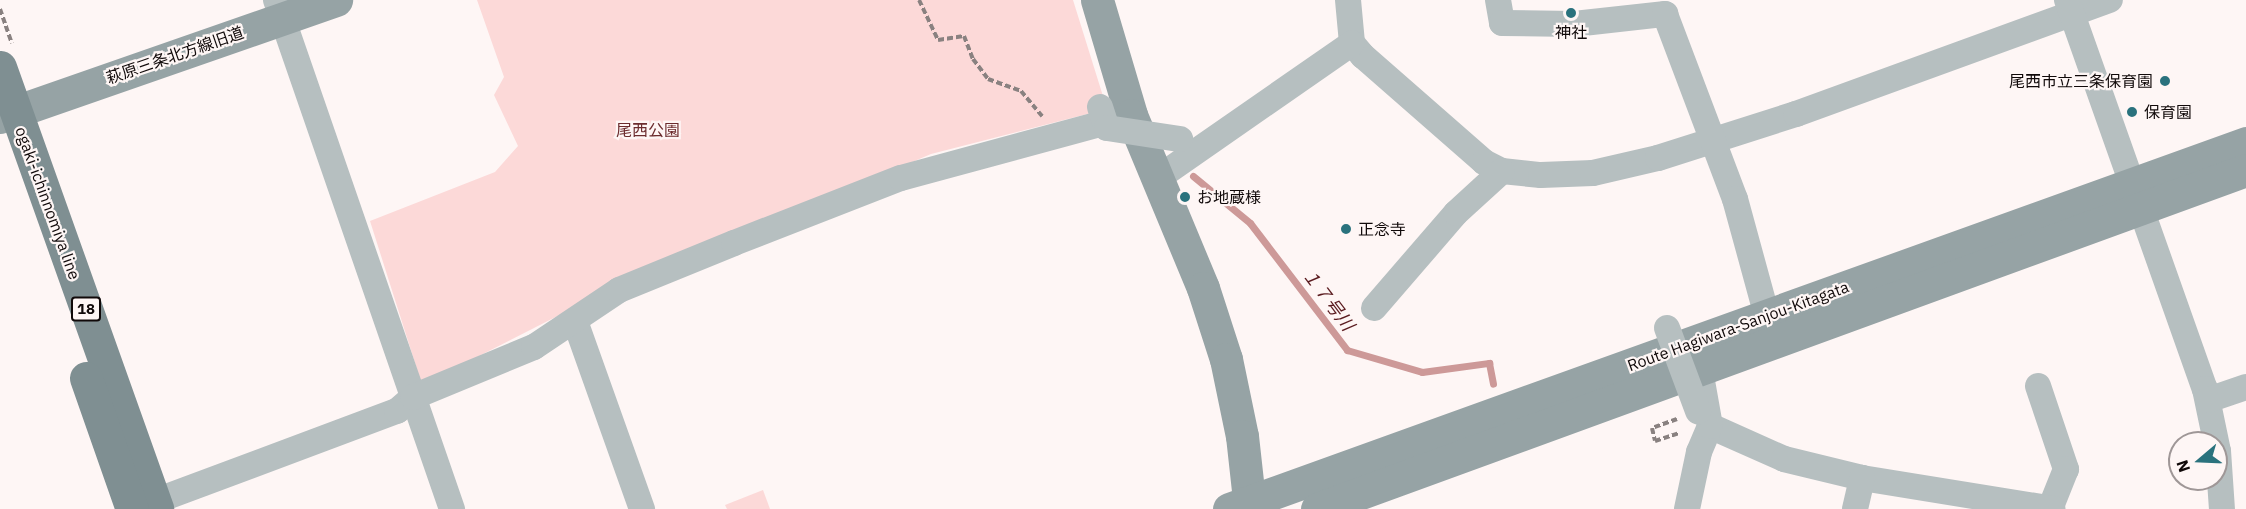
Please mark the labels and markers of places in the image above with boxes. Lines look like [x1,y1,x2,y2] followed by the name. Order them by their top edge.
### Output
[1564,6,1578,20] marker: 神社
[1555,22,1587,42] place label: 神社
[2009,71,2153,91] place label: 尾西市立三条保育園
[2158,74,2172,88] marker: 尾西市立三条保育園
[2144,102,2192,122] place label: 保育園
[2125,105,2139,119] marker: 保育園
[1197,187,1261,207] place label: お地蔵様
[1178,190,1192,204] marker: お地蔵様
[1358,219,1406,239] place label: 正念寺
[1339,222,1353,236] marker: 正念寺

